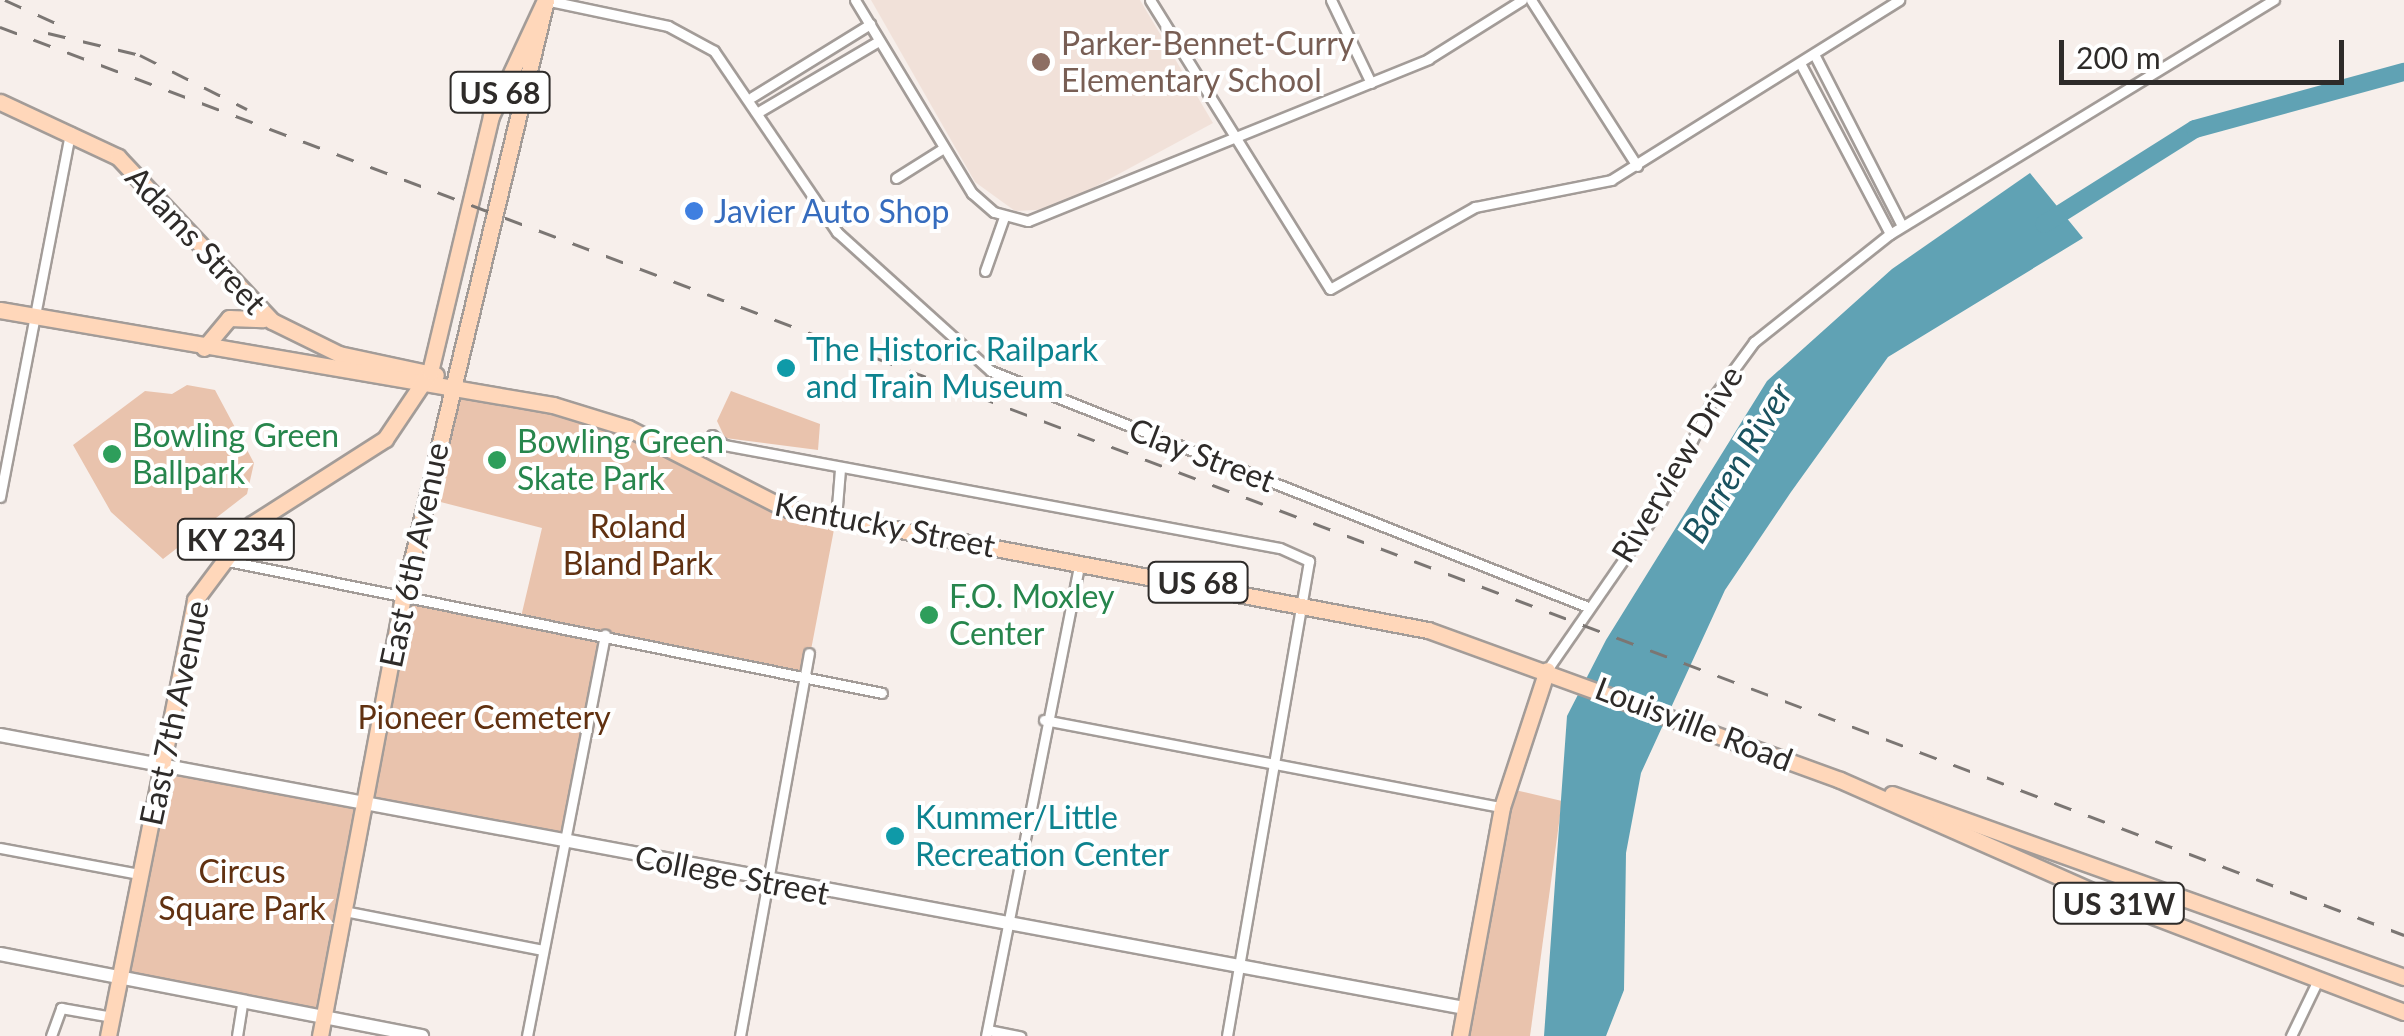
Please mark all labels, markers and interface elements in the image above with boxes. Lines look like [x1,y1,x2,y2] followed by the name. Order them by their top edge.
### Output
[2064,20,2349,82] scale bar
[1061,25,1354,100] place label: Parker-Bennet-Curry Elementary School
[2076,39,2161,75] text: 200 m
[1030,51,1052,73] marker: Parker-Bennet-Curry Elementary School
[448,67,552,117] road number: US 68
[118,158,274,322] street label: Adams Street
[714,192,951,230] place label: Javier Auto Shop
[683,200,705,222] marker: Javier Auto Shop
[806,331,1098,406] place label: The Historic Railpark and Train Museum
[775,357,797,379] marker: The Historic Railpark and Train Museum
[1603,359,1751,569] street label: Riverview Drive
[1672,375,1800,549] water label: Barren River
[1124,410,1280,500] street label: Clay Street
[132,417,339,492] place label: Bowling Green Ballpark
[517,423,724,498] place label: Bowling Green Skate Park
[371,439,457,671] street label: East 6th Avenue
[101,443,123,465] marker: Bowling Green Ballpark
[486,449,508,471] marker: Bowling Green Skate Park
[771,485,999,565] street label: Kentucky Street
[563,508,713,583] park label: Roland Bland Park
[176,514,296,564] road number: KY 234
[1146,557,1250,607] road number: US 68
[949,578,1115,653] place label: F.O. Moxley Center
[131,597,217,829] street label: East 7th Avenue
[918,604,940,626] marker: F.O. Moxley Center
[1590,669,1798,779] street label: Louisville Road
[357,698,611,736] park label: Pioneer Cemetery
[915,799,1169,874] place label: Kummer/Little Recreation Center
[884,825,906,847] marker: Kummer/Little Recreation Center
[632,837,832,913] street label: College Street
[158,853,326,928] park label: Circus Square Park
[2052,878,2186,928] road number: US 31W

